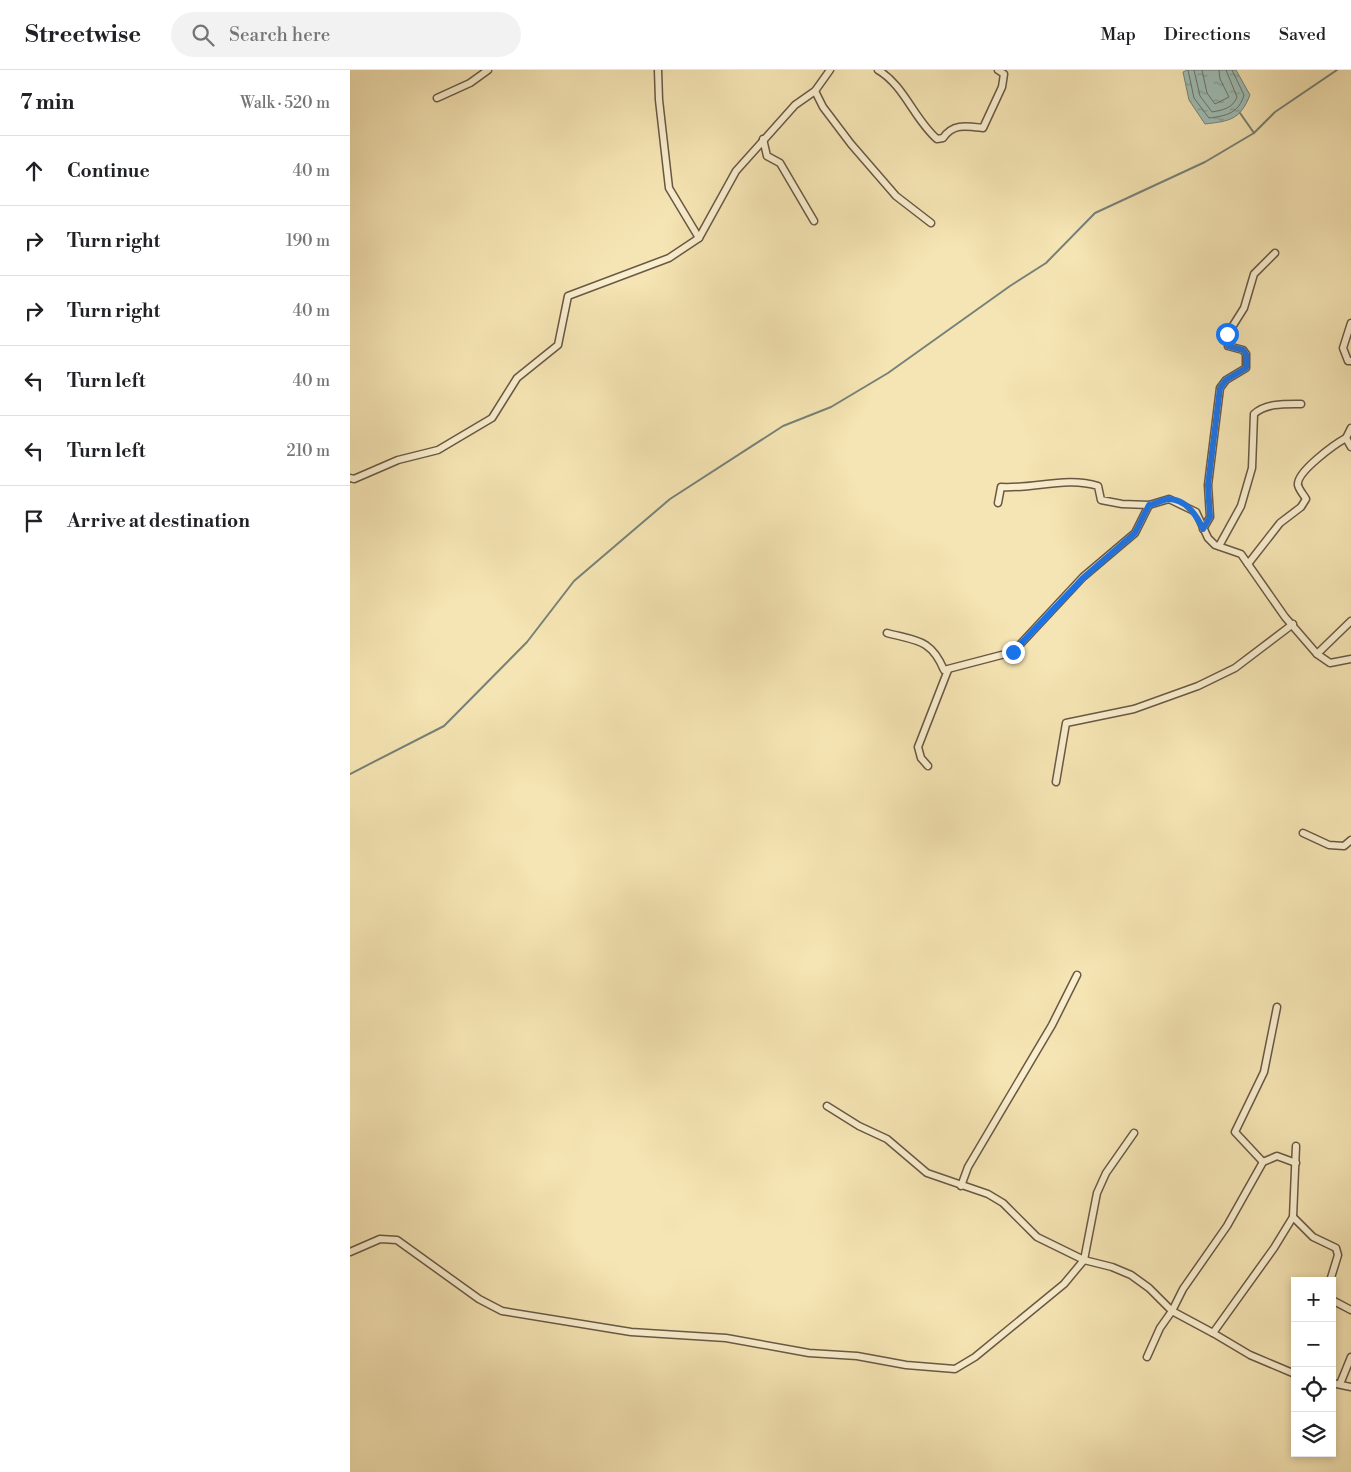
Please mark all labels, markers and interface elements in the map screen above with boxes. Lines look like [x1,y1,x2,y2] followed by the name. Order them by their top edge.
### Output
[171,12,521,57] search box
[25,20,141,50] text: Streetwise
[189,21,217,49] icon: search
[229,23,330,47] text: Search here
[1100,23,1136,46] text: Map
[1164,23,1251,46] text: Directions
[1279,23,1326,46] text: Saved
[20,90,74,116] text: 7 min
[240,93,330,113] text: Walk · 520 m
[20,157,48,185] icon: ahead
[67,159,150,183] text: Continue
[293,161,330,181] text: 40 m
[20,227,48,255] icon: right
[67,229,160,253] text: Turn right
[286,231,330,251] text: 190 m
[20,297,48,325] icon: right
[67,299,160,323] text: Turn right
[293,301,330,321] text: 40 m
[1216,323,1239,346] route start
[20,367,48,395] icon: left
[67,369,146,393] text: Turn left
[293,371,330,391] text: 40 m
[20,437,48,465] icon: left
[67,439,146,463] text: Turn left
[286,441,330,461] text: 210 m
[20,507,48,535] icon: arrive
[67,509,250,533] text: Arrive at destination
[1002,641,1025,664] route end
[1291,1277,1336,1457] map controls
[1291,1277,1336,1322] button: +
[1291,1322,1336,1367] button: −
[1291,1367,1336,1412] button: locate
[1291,1412,1336,1457] button: layers

